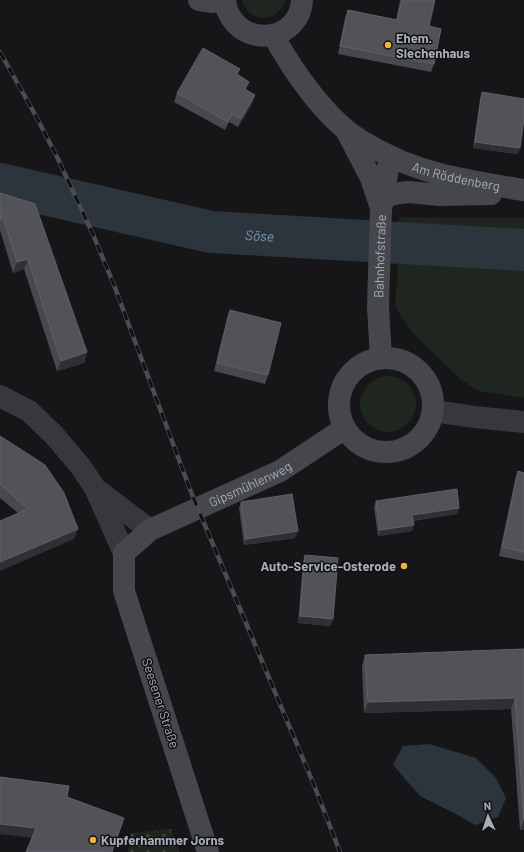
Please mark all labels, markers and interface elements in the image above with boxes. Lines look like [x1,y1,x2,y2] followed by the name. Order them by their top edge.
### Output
[396,30,470,61] place label: Ehem. Siechenhaus
[383,40,393,50] marker: Ehem. Siechenhaus
[410,158,501,194] street label: Am Röddenberg
[370,214,389,298] street label: Bahnhofstraße
[245,225,275,244] water label: Söse
[206,458,295,510] street label: Gipsmühlenweg
[260,558,396,574] place label: Auto-Service-Osterode
[399,561,409,571] marker: Auto-Service-Osterode
[139,656,183,750] street label: Seesener Straße
[468,796,508,836] north arrow
[483,799,491,812] text: N
[101,832,225,848] place label: Kupferhammer Jorns
[88,835,98,845] marker: Kupferhammer Jorns

